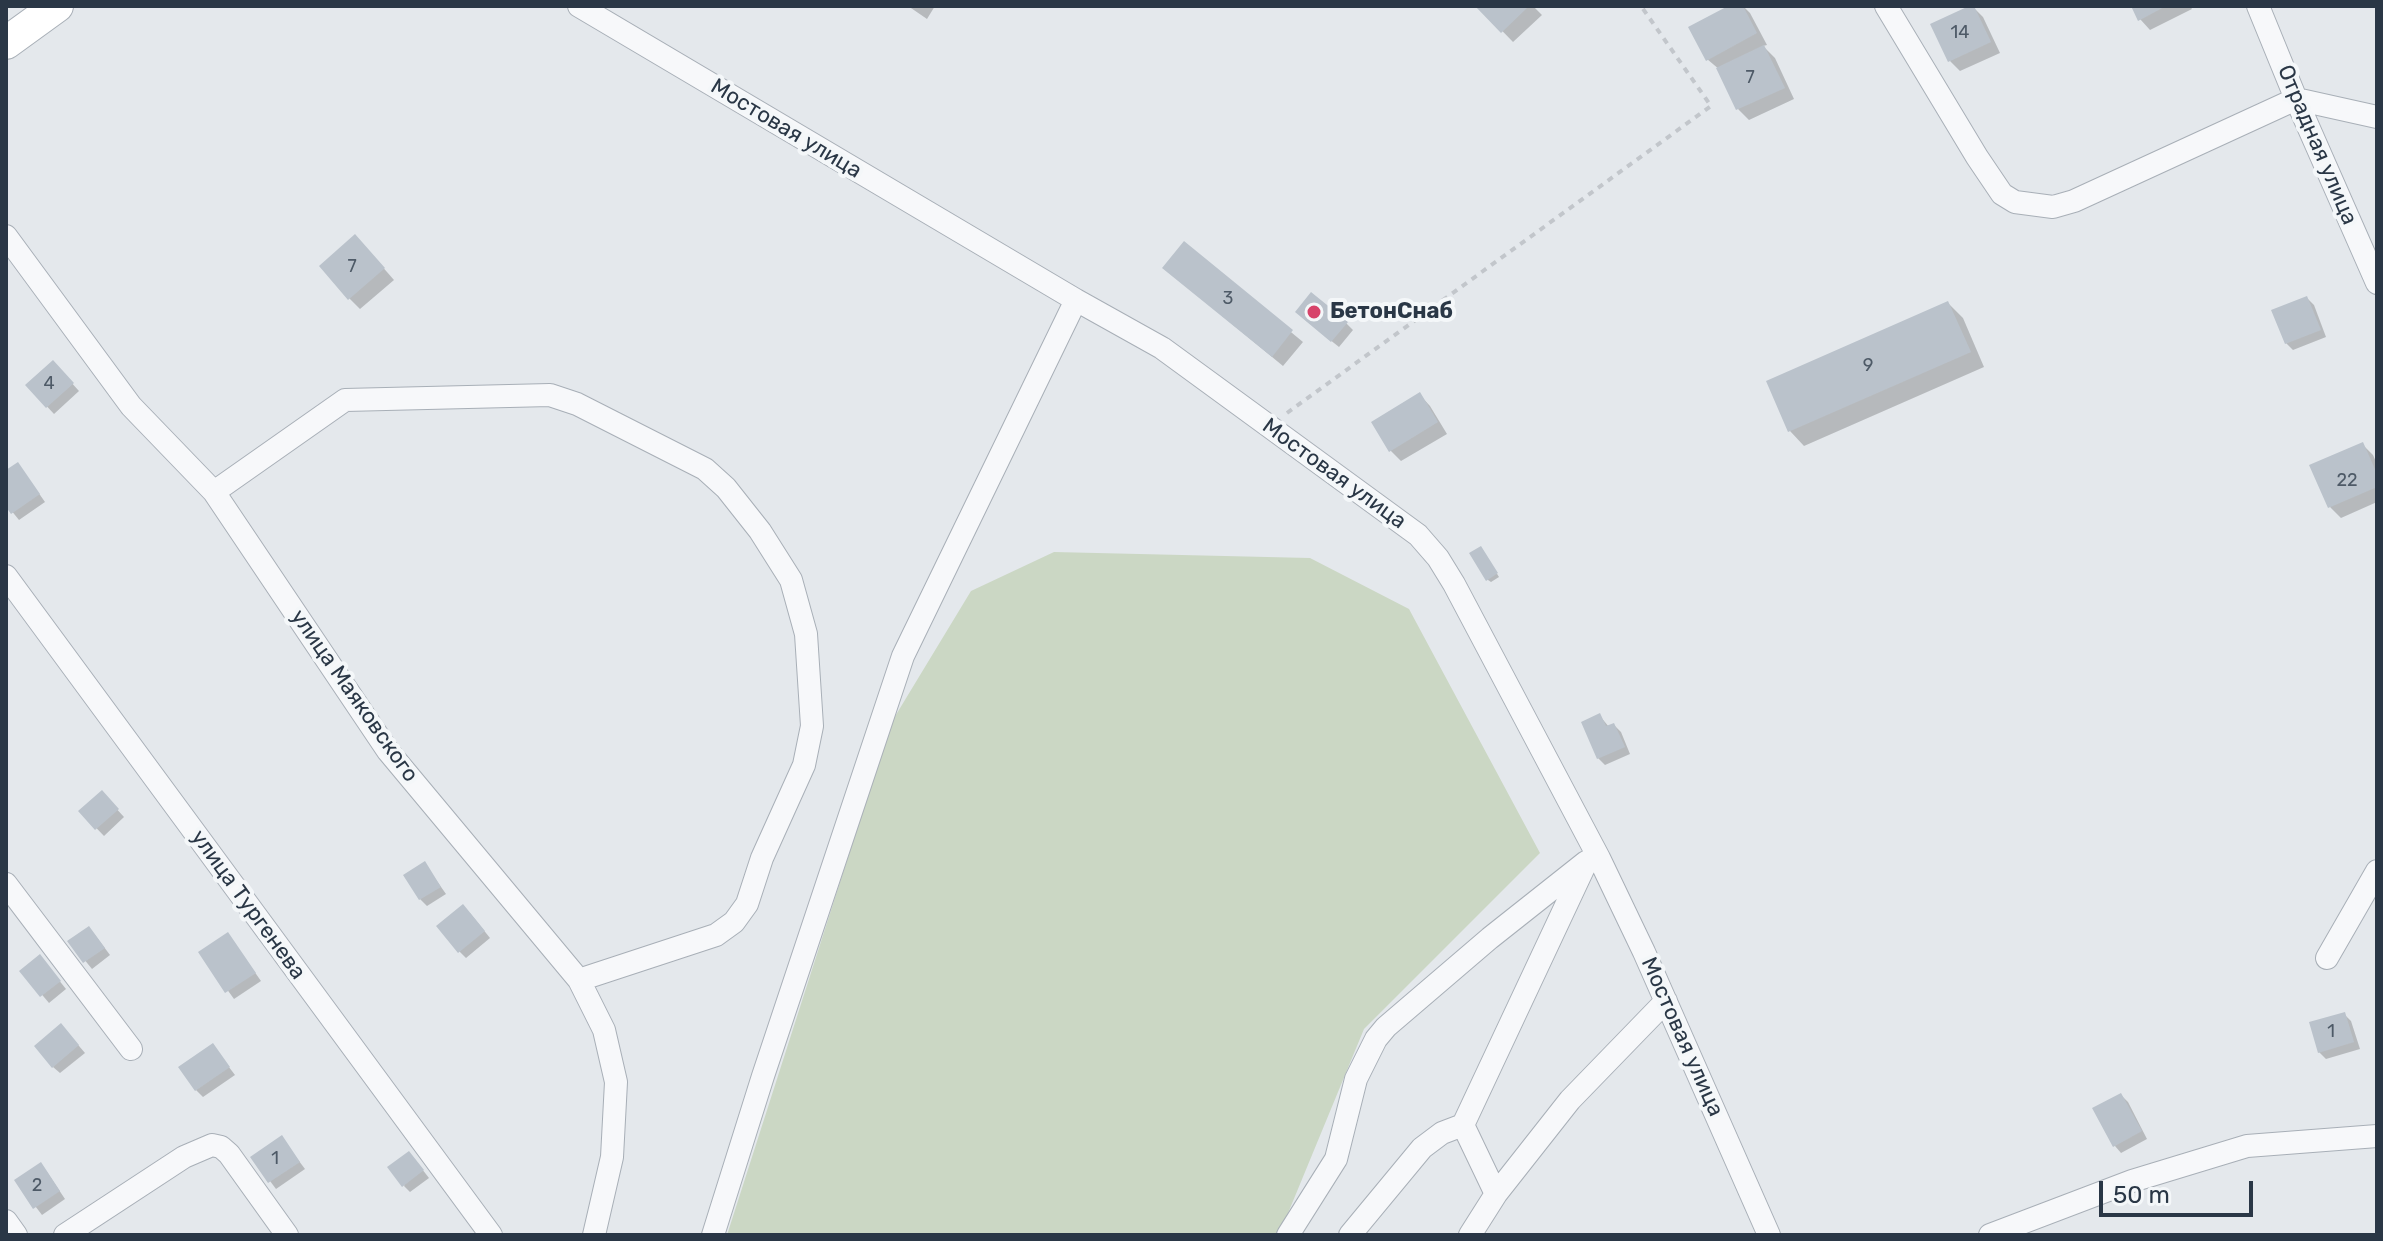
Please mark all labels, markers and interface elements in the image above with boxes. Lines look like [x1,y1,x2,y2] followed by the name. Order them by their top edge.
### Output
[1951,22,1969,44] house number: 14
[2271,61,2363,229] street label: Отрадная улица
[1745,67,1755,89] house number: 7
[706,74,866,184] street label: Мостовая улица
[347,256,357,278] house number: 7
[1223,288,1233,310] house number: 3
[1330,299,1453,325] place label: БетонСнаб
[1305,303,1323,321] marker: БетонСнаб
[1863,355,1873,377] house number: 9
[43,373,55,395] house number: 4
[1257,413,1411,535] street label: Мостовая улица
[2336,470,2358,492] house number: 22
[285,605,423,787] street label: улица Маяковского
[185,825,311,985] street label: улица Тургенева
[1635,953,1729,1121] street label: Мостовая улица
[2327,1021,2335,1043] house number: 1
[271,1148,279,1170] house number: 1
[2103,1165,2257,1215] scale bar
[32,1175,42,1197] house number: 2
[2113,1181,2170,1209] text: 50 m

